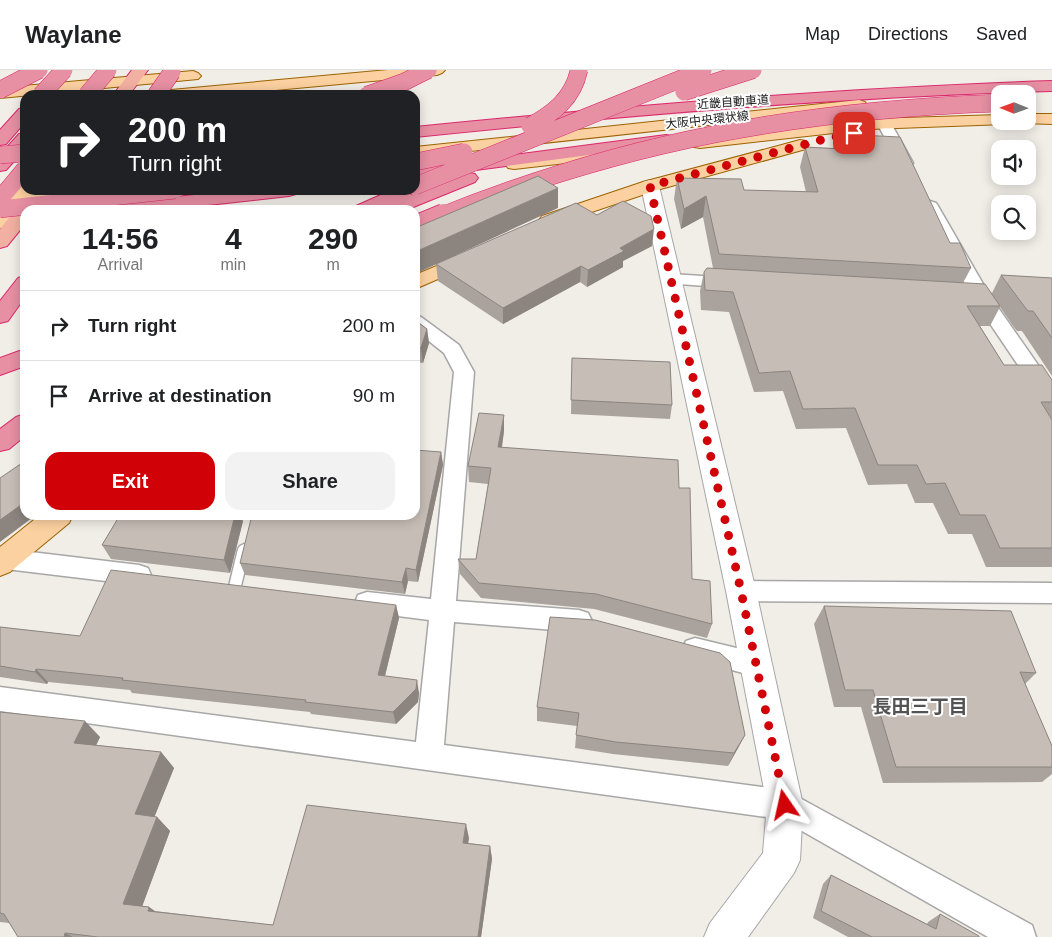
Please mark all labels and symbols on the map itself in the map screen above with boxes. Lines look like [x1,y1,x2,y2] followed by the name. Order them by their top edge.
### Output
[991,85,1036,130] north arrow
[697,93,769,111] street label: 近畿自動車道
[664,109,750,131] street label: 大阪中央環状線
[833,112,875,154] pin
[872,696,968,717] district label: 長田三丁目
[758,778,810,830] position arrow

